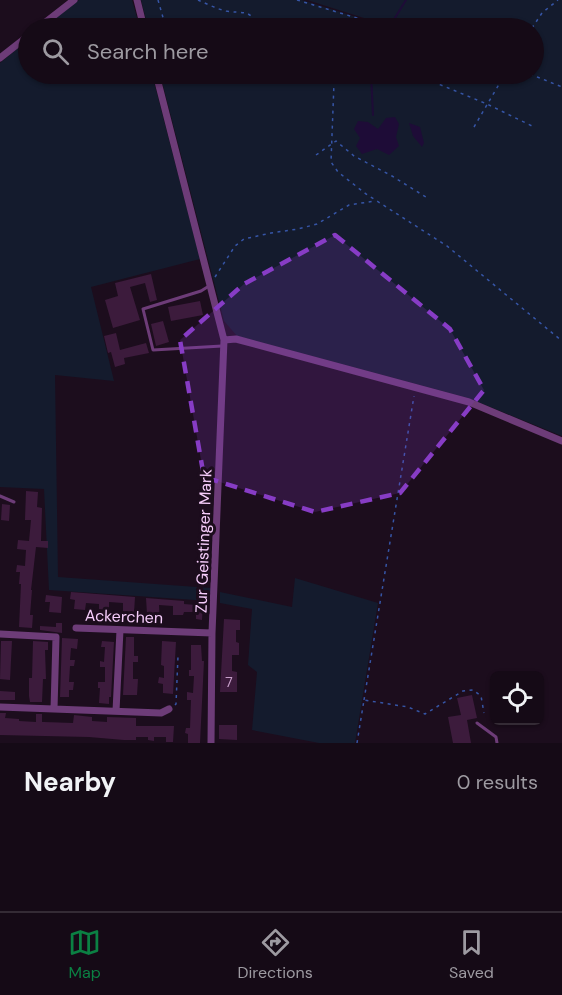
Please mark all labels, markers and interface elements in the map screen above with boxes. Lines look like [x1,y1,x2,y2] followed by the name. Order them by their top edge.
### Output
[18,18,544,84] search box
[39,35,72,68] icon: search
[87,37,208,66] text: Search here
[190,469,217,613] street label: Zur Geistinger Mark
[85,605,163,628] street label: Ackerchen
[490,671,544,725] map controls
[490,671,544,725] button: locate
[225,673,233,691] house number: 7
[24,765,116,799] text: Nearby
[457,769,538,795] text: 0 results
[68,926,101,983] tab: Map
[237,926,313,983] tab: Directions
[449,926,494,983] tab: Saved

